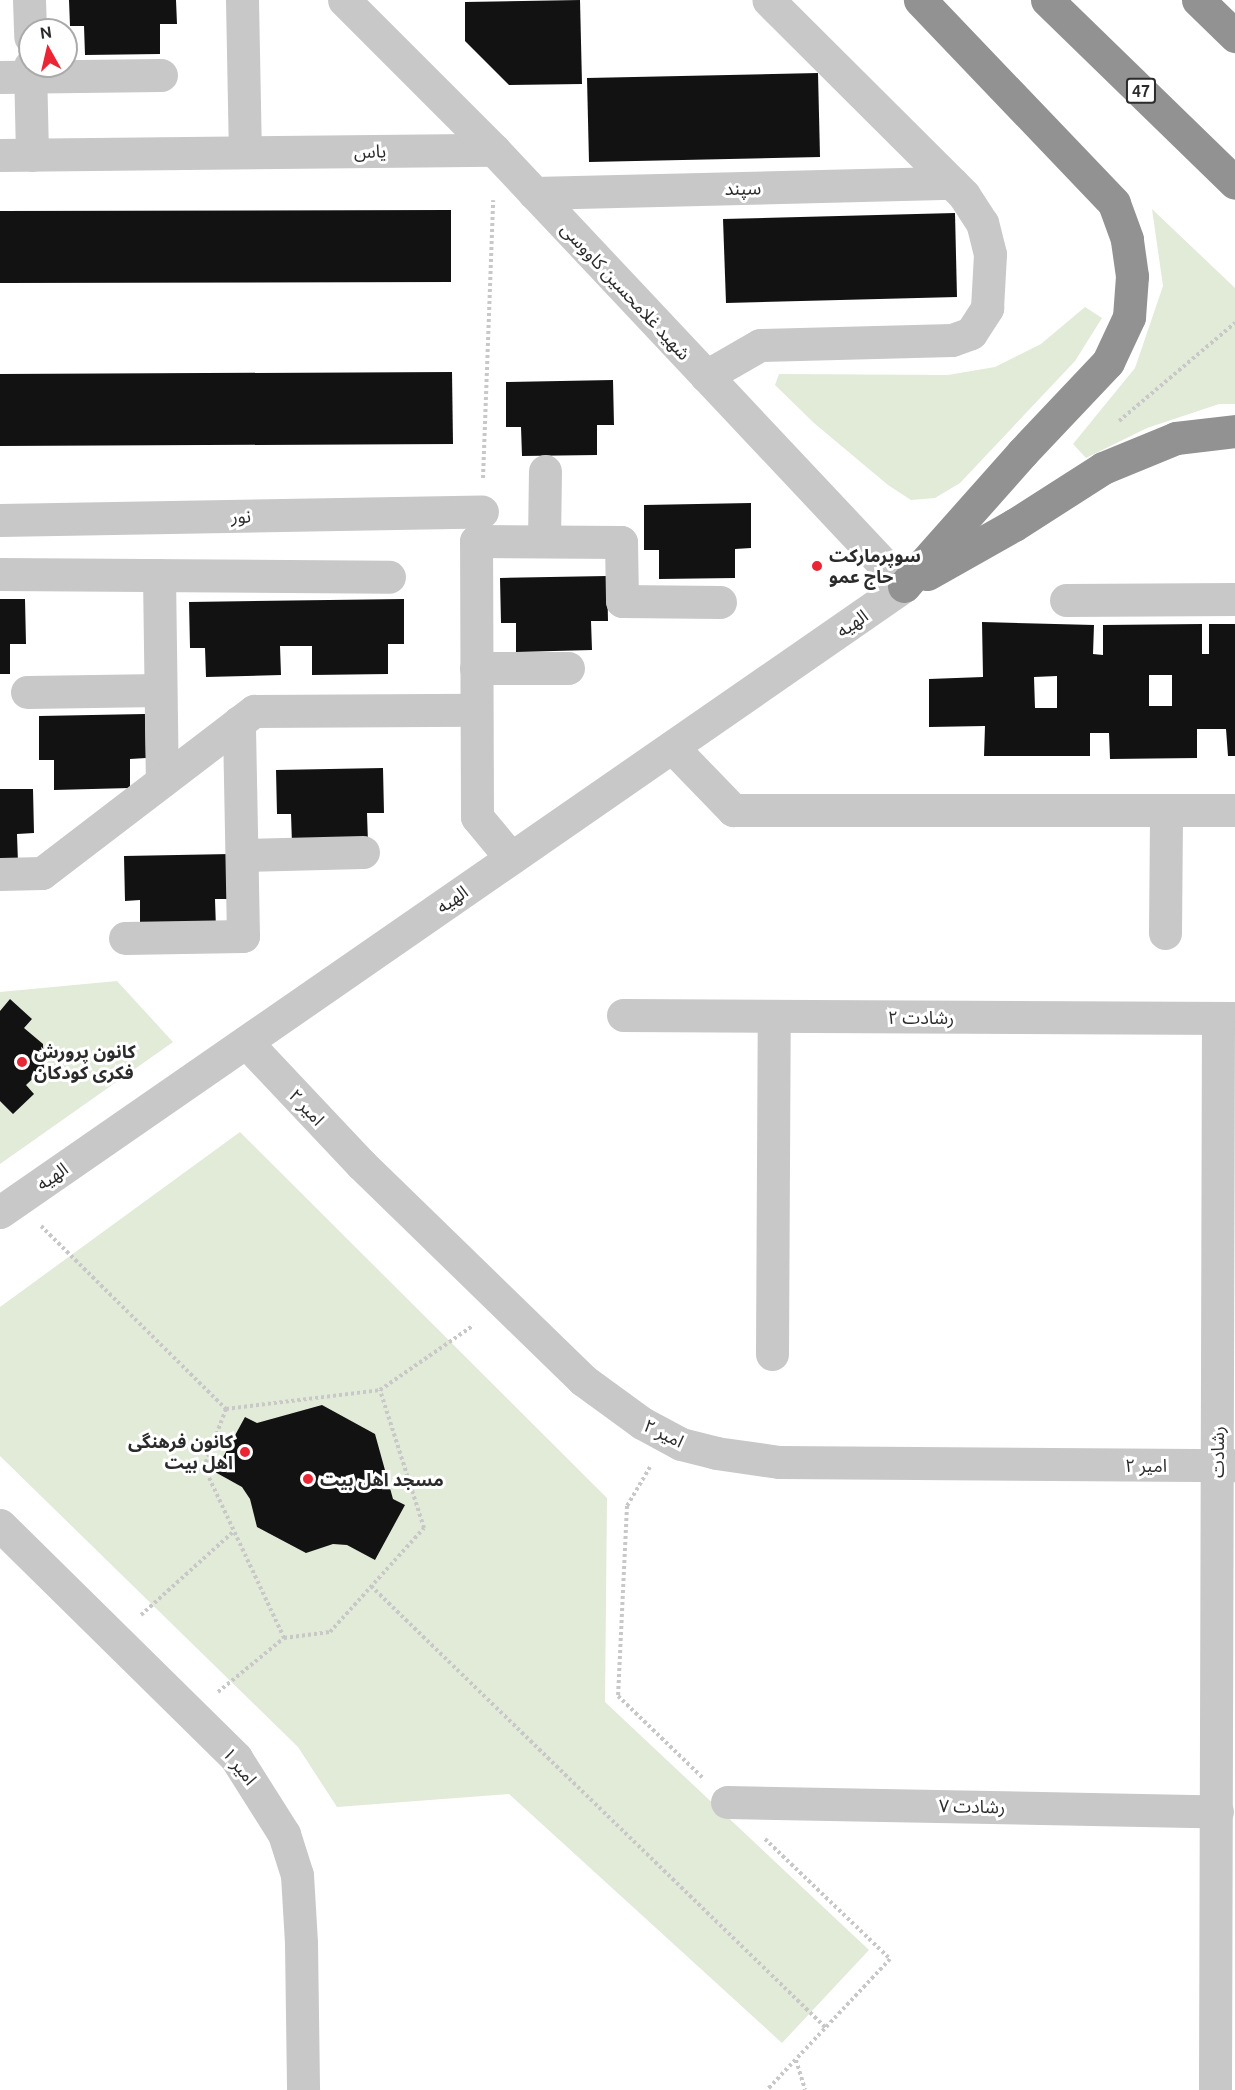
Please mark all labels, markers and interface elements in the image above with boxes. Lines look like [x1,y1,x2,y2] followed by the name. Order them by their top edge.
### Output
[18,18,78,78] north arrow
[39,22,53,42] text: N
[1124,78,1158,104] road number: 47
[354,140,386,162] street label: یاس
[725,177,761,199] street label: سپند
[557,218,695,364] street label: شهید غلامحسین کاووسی
[231,505,251,527] street label: نور
[829,545,921,588] place label: سوپرمارکت حاج عمو
[810,559,824,573] marker: سوپرمارکت حاج عمو
[832,605,872,641] street label: الهیه
[432,881,472,917] street label: الهیه
[888,1006,954,1028] street label: رشادت ۲
[34,1041,136,1084] place label: کانون پرورش فکری کودکان
[15,1055,29,1069] marker: کانون پرورش فکری کودکان
[285,1084,329,1130] street label: امیر ۲
[32,1158,72,1194] street label: الهیه
[640,1414,688,1452] street label: امیر ۲
[1206,1426,1228,1478] street label: رشادت
[128,1431,233,1474] place label: کانون فرهنگی اهل بیت
[238,1445,252,1459] marker: کانون فرهنگی اهل بیت
[1125,1454,1167,1476] street label: امیر ۲
[320,1468,444,1490] place label: مسجد اهل بیت
[301,1472,315,1486] marker: مسجد اهل بیت
[218,1743,262,1789] street label: امیر ۱
[939,1795,1005,1817] street label: رشادت ۷

